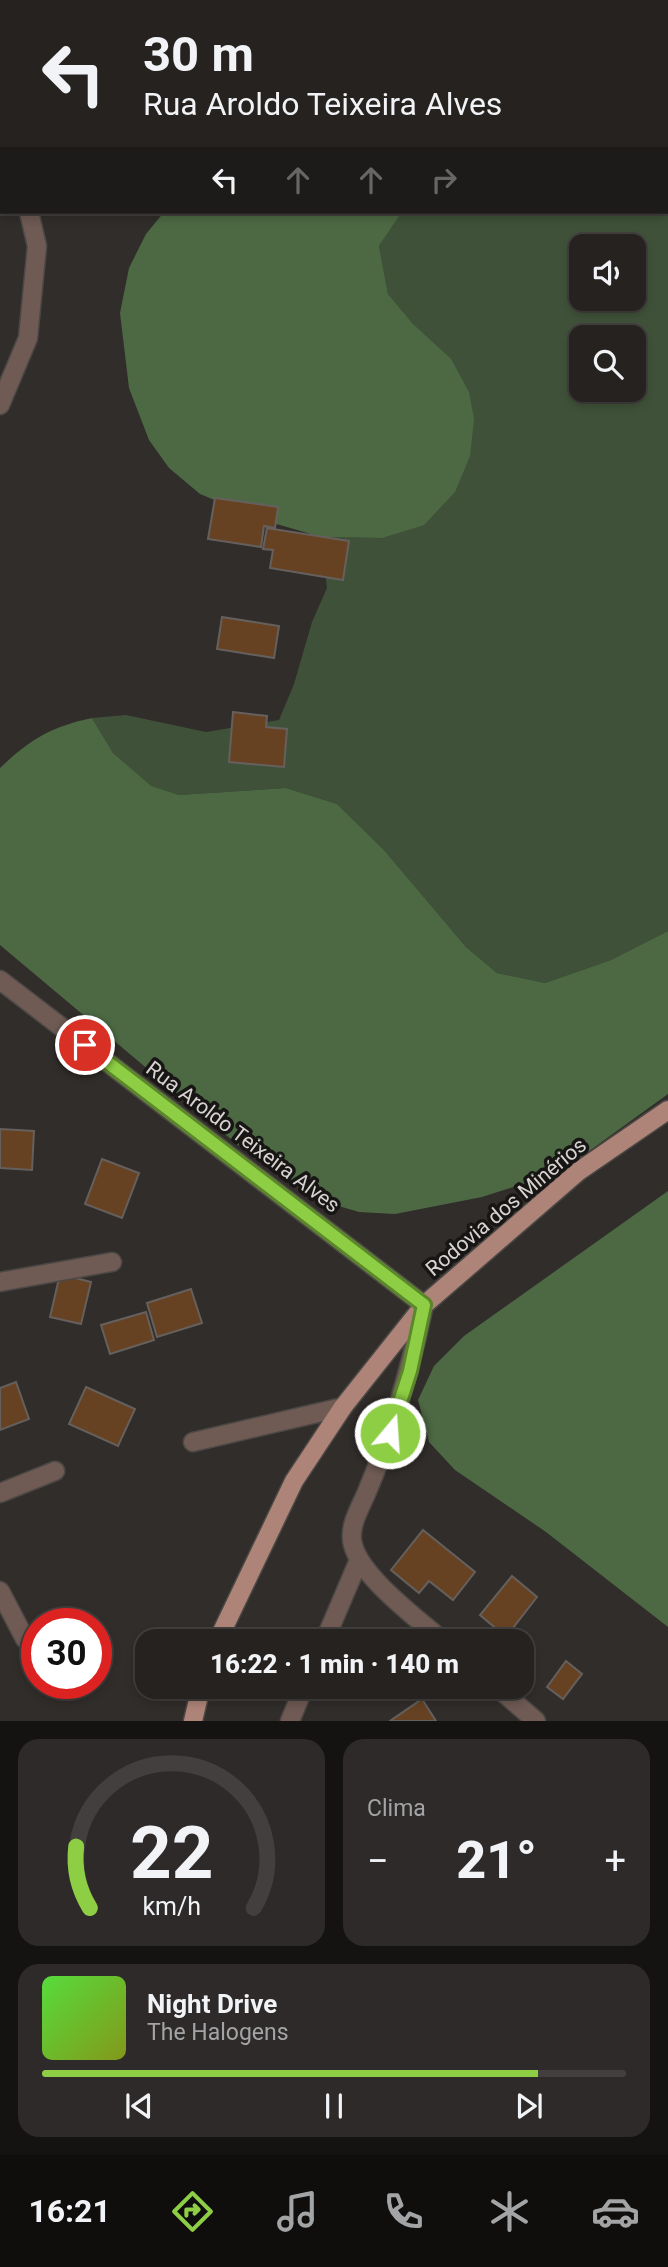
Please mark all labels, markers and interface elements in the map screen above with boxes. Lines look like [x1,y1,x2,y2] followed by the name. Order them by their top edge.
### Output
[143,26,254,83] text: 30 m
[28,28,119,119] icon: left
[143,85,502,123] text: Rua Aroldo Teixeira Alves
[206,161,244,199] icon: left
[279,161,317,199] icon: ahead
[352,161,390,199] icon: ahead
[425,161,463,199] icon: right
[569,234,646,402] map controls
[569,234,646,311] button: sound
[569,325,646,402] button: search
[55,1015,115,1075] pin
[66,1026,104,1064] icon: arrive
[142,1056,344,1218] street label: Rua Aroldo Teixeira Alves
[421,1133,591,1281] street label: Rodovia dos Minérios
[353,1396,427,1470] position arrow
[21,1608,112,1699] speed limit sign: 30
[210,1649,459,1679] text: 16:22 · 1 min · 140 m
[367,1795,426,1822] text: Clima
[130,1811,213,1897] text: 22
[456,1830,537,1891] text: 21°
[367,1839,389,1883] text: −
[604,1839,626,1883] text: +
[142,1892,201,1921] text: km/h
[147,1989,277,2019] text: Night Drive
[147,2019,289,2046] text: The Halogens
[120,2087,158,2125] icon: previous
[315,2087,353,2125] icon: pause
[510,2087,548,2125] icon: next
[168,2187,217,2236] icon: directions
[273,2187,322,2236] icon: music
[379,2187,428,2236] icon: phone
[485,2187,534,2236] icon: climate
[591,2187,640,2236] icon: car
[28,2192,111,2230] text: 16:21

